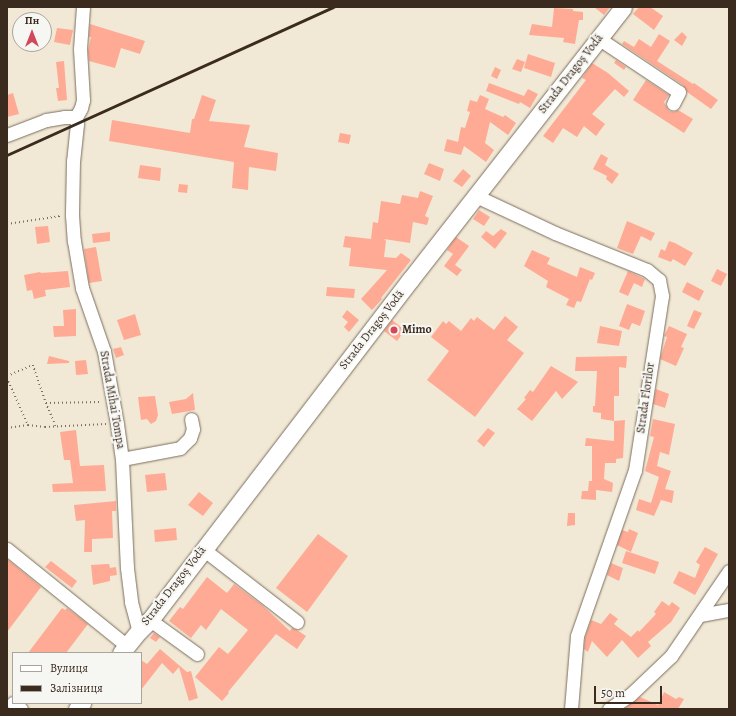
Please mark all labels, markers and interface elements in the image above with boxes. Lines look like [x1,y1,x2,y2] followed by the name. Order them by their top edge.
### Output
[12,12,52,52] north arrow
[25,13,39,28] text: Пн
[535,31,607,117] street label: Strada Dragoș Vodă
[336,287,408,373] street label: Strada Dragoș Vodă
[402,323,432,337] place label: Mimo
[389,325,399,335] marker: Mimo
[96,350,128,450] street label: Strada Mihai Tompa
[634,362,658,434] street label: Strada Florilor
[138,543,210,629] street label: Strada Dragoș Vodă
[12,652,142,704] legend
[50,660,88,676] text: Вулиця
[596,678,664,704] scale bar
[50,680,103,696] text: Залізниця
[601,685,625,701] text: 50 m

